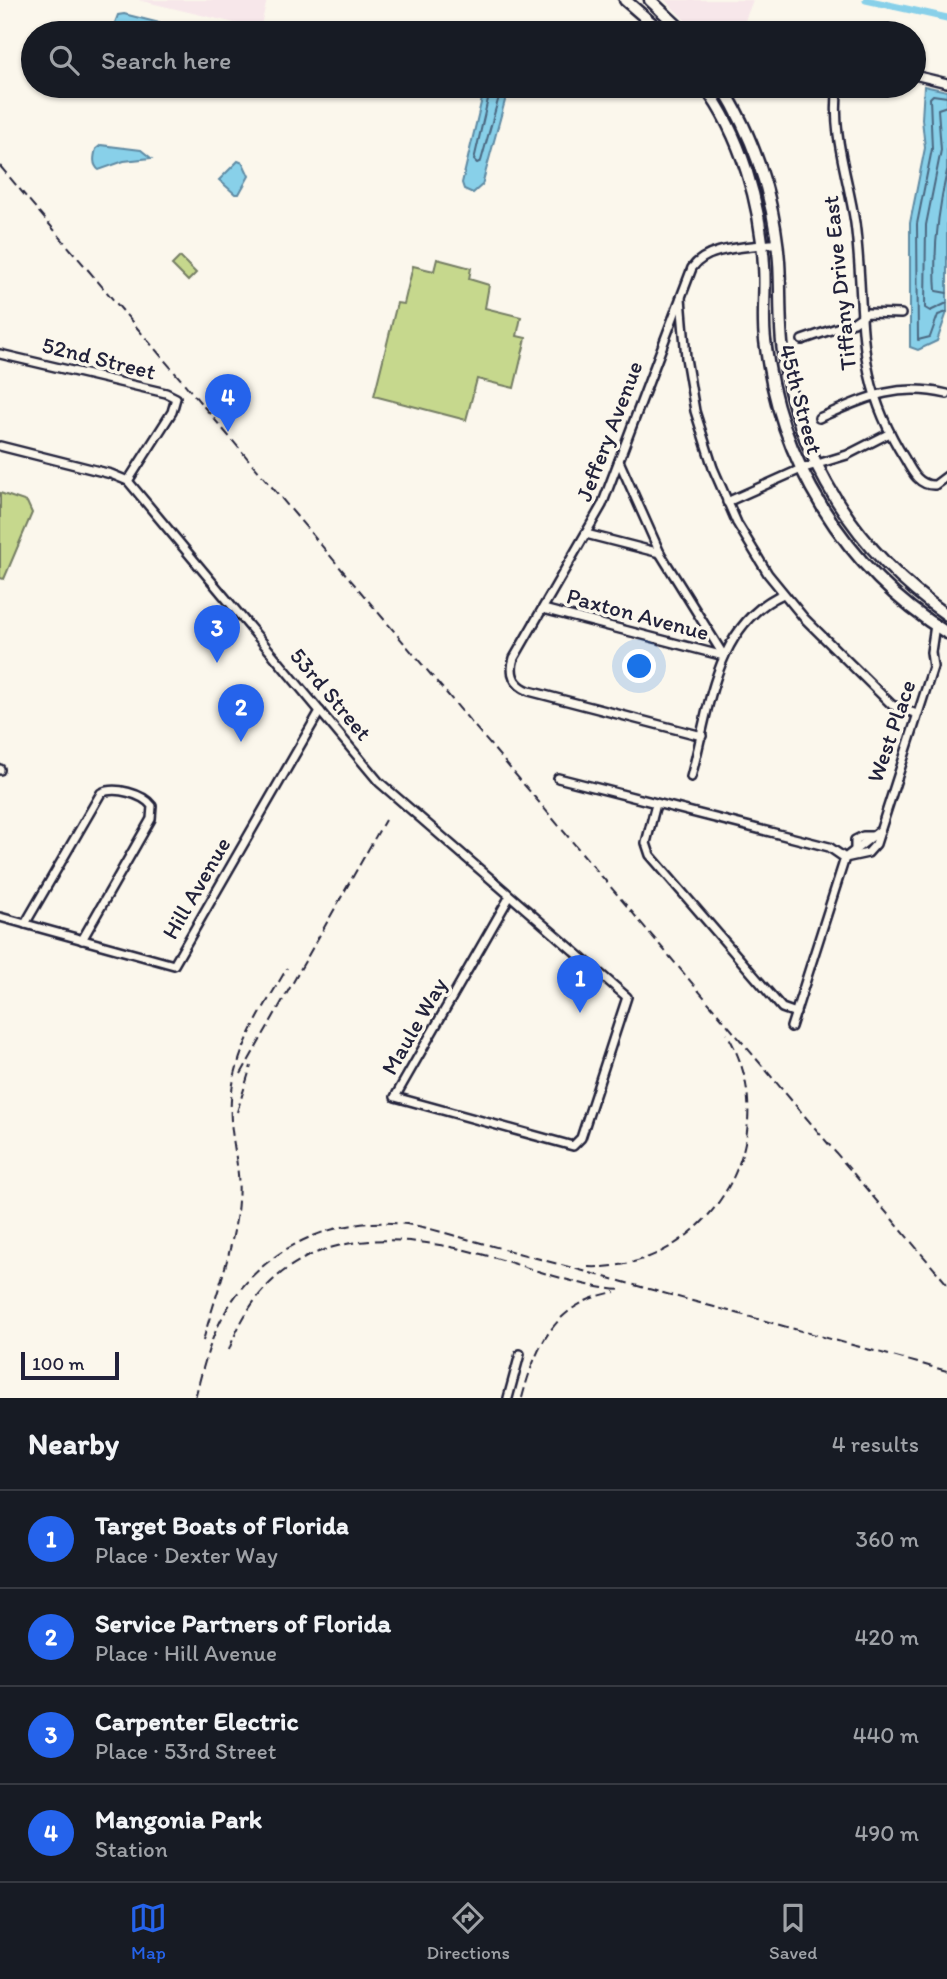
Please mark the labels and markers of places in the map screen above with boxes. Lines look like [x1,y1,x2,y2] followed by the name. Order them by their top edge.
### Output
[205,374,251,432] pin: 4
[194,605,240,663] pin: 3
[218,684,264,742] pin: 2
[557,955,603,1013] pin: 1

